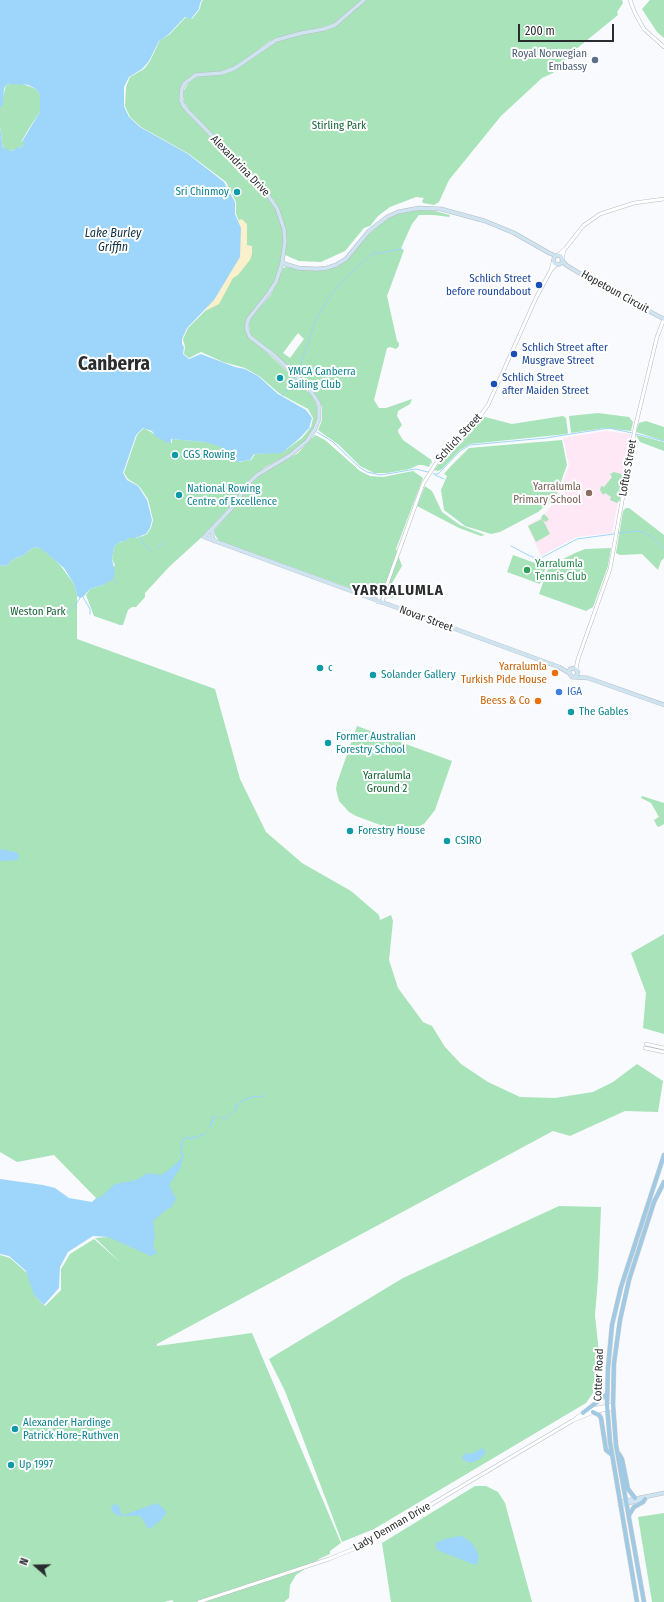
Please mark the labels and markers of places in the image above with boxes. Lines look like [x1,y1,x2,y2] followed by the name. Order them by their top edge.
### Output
[512,47,587,73] place label: Royal Norwegian Embassy
[590,55,600,65] marker: Royal Norwegian Embassy
[175,185,229,199] place label: Sri Chinmoy
[232,187,242,197] marker: Sri Chinmoy
[446,272,531,298] place label: Schlich Street before roundabout
[534,280,544,290] marker: Schlich Street before roundabout
[522,341,608,367] place label: Schlich Street after Musgrave Street
[509,349,519,359] marker: Schlich Street after Musgrave Street
[288,365,356,391] place label: YMCA Canberra Sailing Club
[502,371,589,397] place label: Schlich Street after Maiden Street
[275,373,285,383] marker: YMCA Canberra Sailing Club
[489,379,499,389] marker: Schlich Street after Maiden Street
[183,448,235,462] place label: CGS Rowing
[170,450,180,460] marker: CGS Rowing
[513,480,581,506] place label: Yarralumla Primary School
[187,482,277,508] place label: National Rowing Centre of Excellence
[584,488,594,498] marker: Yarralumla Primary School
[174,490,184,500] marker: National Rowing Centre of Excellence
[535,557,587,583] place label: Yarralumla Tennis Club
[522,565,532,575] marker: Yarralumla Tennis Club
[461,660,547,686] place label: Yarralumla Turkish Pide House
[328,661,333,675] place label: c
[315,663,325,673] marker: c
[381,668,456,682] place label: Solander Gallery
[550,668,560,678] marker: Yarralumla Turkish Pide House
[368,670,378,680] marker: Solander Gallery
[567,685,582,699] place label: IGA
[554,687,564,697] marker: IGA
[480,694,530,708] place label: Beess & Co
[533,696,543,706] marker: Beess & Co
[579,705,628,719] place label: The Gables
[566,707,576,717] marker: The Gables
[336,730,416,756] place label: Former Australian Forestry School
[323,738,333,748] marker: Former Australian Forestry School
[358,824,425,838] place label: Forestry House
[345,826,355,836] marker: Forestry House
[455,834,482,848] place label: CSIRO
[442,836,452,846] marker: CSIRO
[23,1416,119,1442] place label: Alexander Hardinge Patrick Hore-Ruthven
[10,1424,20,1434] marker: Alexander Hardinge Patrick Hore-Ruthven
[19,1458,53,1472] place label: Up 1997
[6,1460,16,1470] marker: Up 1997

